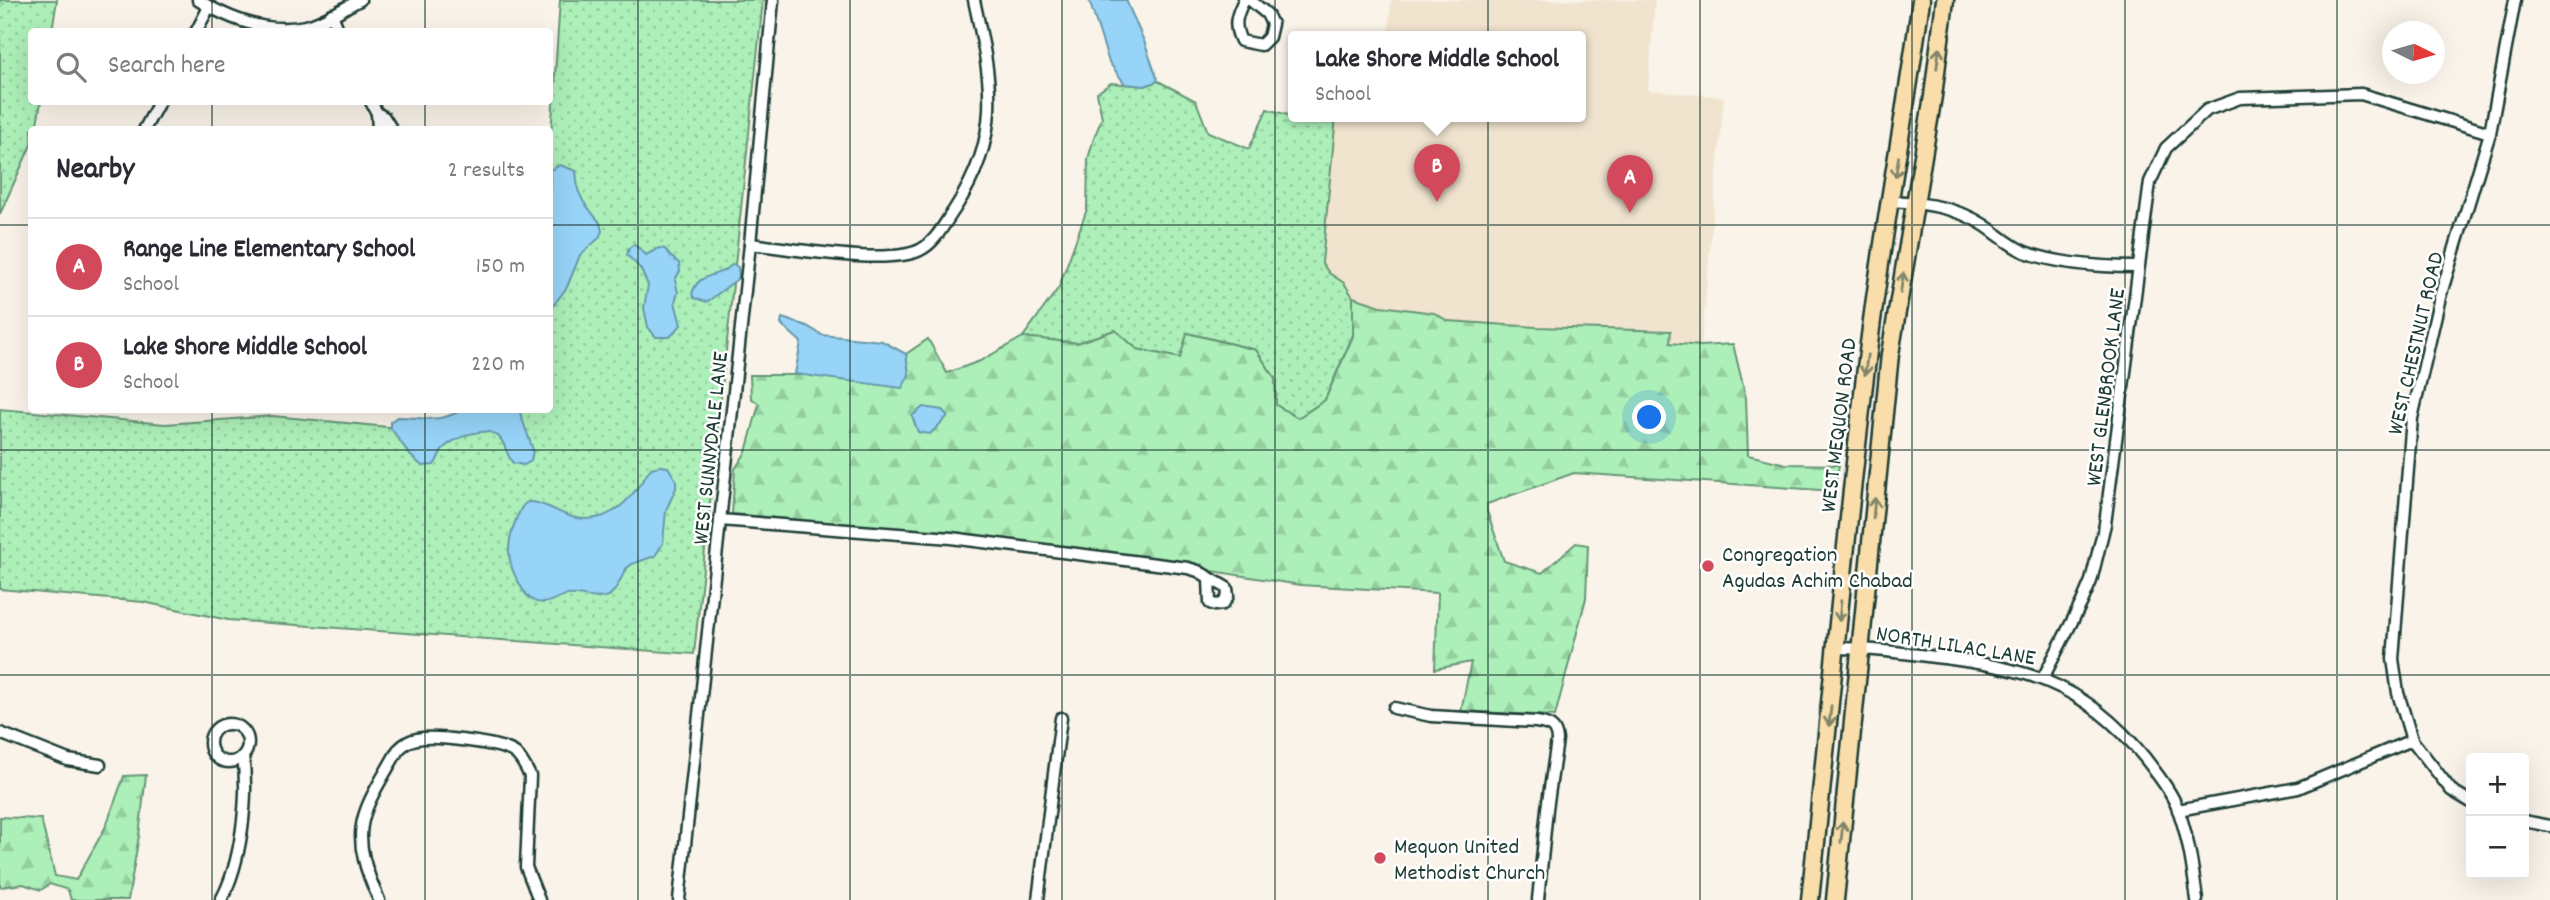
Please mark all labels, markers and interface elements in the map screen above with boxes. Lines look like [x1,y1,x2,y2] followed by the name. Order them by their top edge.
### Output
[2382,21,2445,84] north arrow
[28,28,553,105] search box
[1288,31,1586,122] popup
[1315,42,1559,79] text: Lake Shore Middle School
[1932,47,1945,70] one-way arrow
[52,48,90,86] icon: search
[108,48,226,85] text: Search here
[1315,79,1371,112] text: School
[1414,144,1460,202] pin: B
[56,150,134,193] text: Nearby
[448,155,525,188] text: 2 results
[1607,155,1653,213] pin: A
[1890,155,1903,178] one-way arrow
[123,232,415,269] text: Range Line Elementary School
[2380,249,2455,439] street label: WEST CHESTNUT ROAD
[73,251,85,284] text: A
[476,251,525,284] text: 150 m
[123,269,179,302] text: School
[1896,272,1909,294] one-way arrow
[2079,286,2136,488] street label: WEST GLENBROOK LANE
[123,330,367,367] text: Lake Shore Middle School
[1813,336,1868,514] street label: WEST MEQUON ROAD
[74,349,84,382] text: B
[471,349,525,382] text: 220 m
[686,350,739,547] street label: WEST SUNNYDALE LANE
[1860,354,1873,376] one-way arrow
[123,367,179,400] text: School
[1632,400,1666,434] your location
[1868,497,1881,520] one-way arrow
[1722,540,1913,599] place label: Congregation Agudas Achim Chabad
[1700,558,1716,574] marker: Congregation Agudas Achim Chabad
[1834,599,1847,622] one-way arrow
[1873,619,2038,676] street label: NORTH LILAC LANE
[1823,704,1836,726] one-way arrow
[2466,753,2529,879] map controls
[2466,753,2529,816] button: +
[2466,816,2529,879] button: −
[1836,821,1849,844] one-way arrow
[1394,832,1545,891] place label: Mequon United Methodist Church
[1372,850,1388,866] marker: Mequon United Methodist Church

